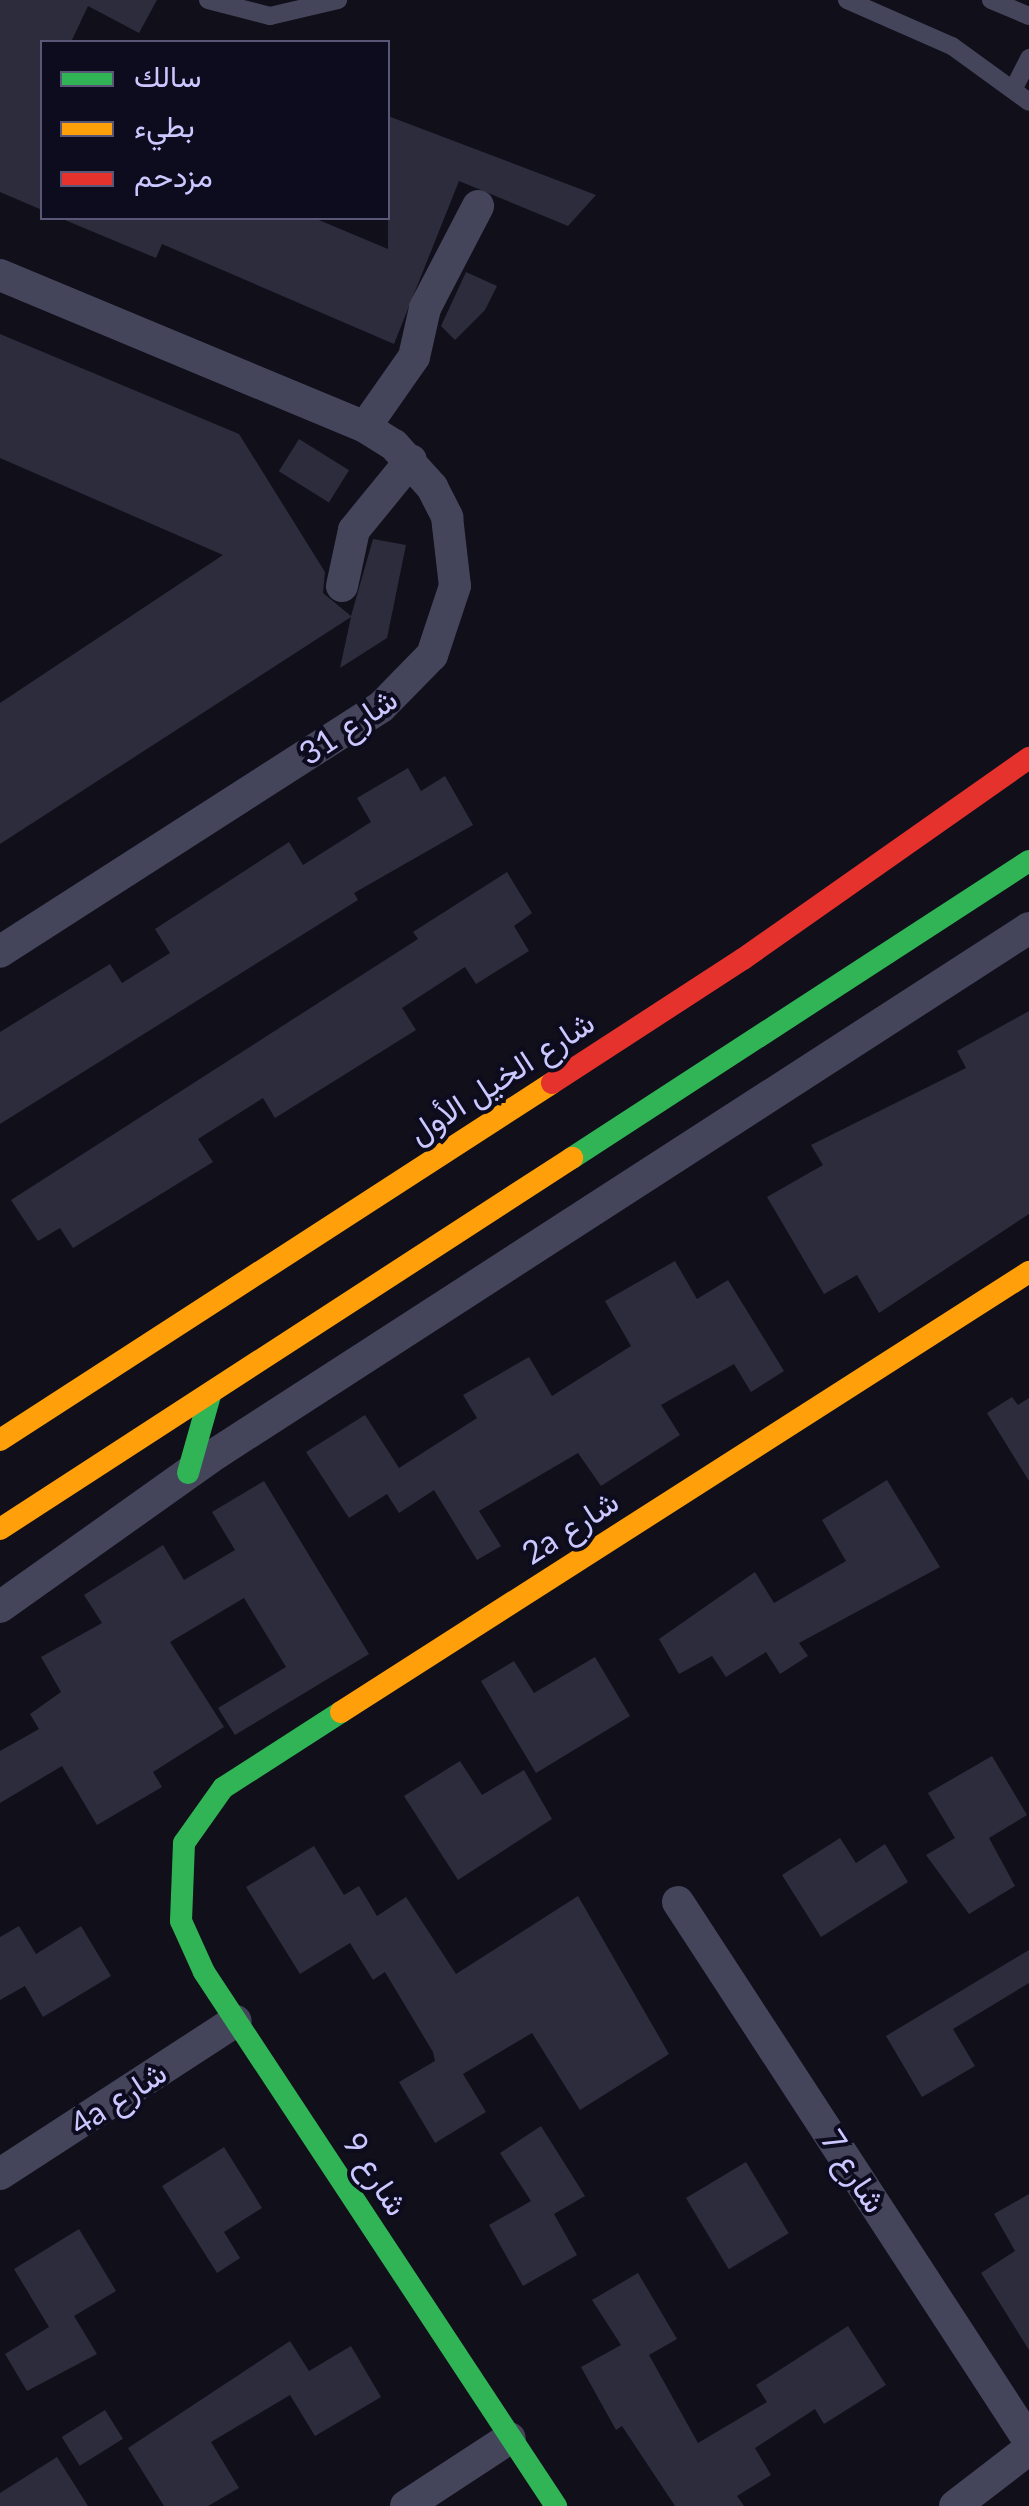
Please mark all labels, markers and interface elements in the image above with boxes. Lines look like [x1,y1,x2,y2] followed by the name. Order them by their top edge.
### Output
[40,40,390,220] legend
[134,57,201,93] text: سالك
[134,107,195,143] text: بطيء
[134,157,213,193] text: مزدحم
[292,679,404,773] street label: شارع 31
[401,1003,601,1151] street label: شارع الخيل الأول
[515,1482,625,1572] street label: 2a شارع
[63,2053,173,2143] street label: 4a شارع
[813,2122,895,2220] street label: شارع 7
[335,2125,417,2223] street label: شارع 9

